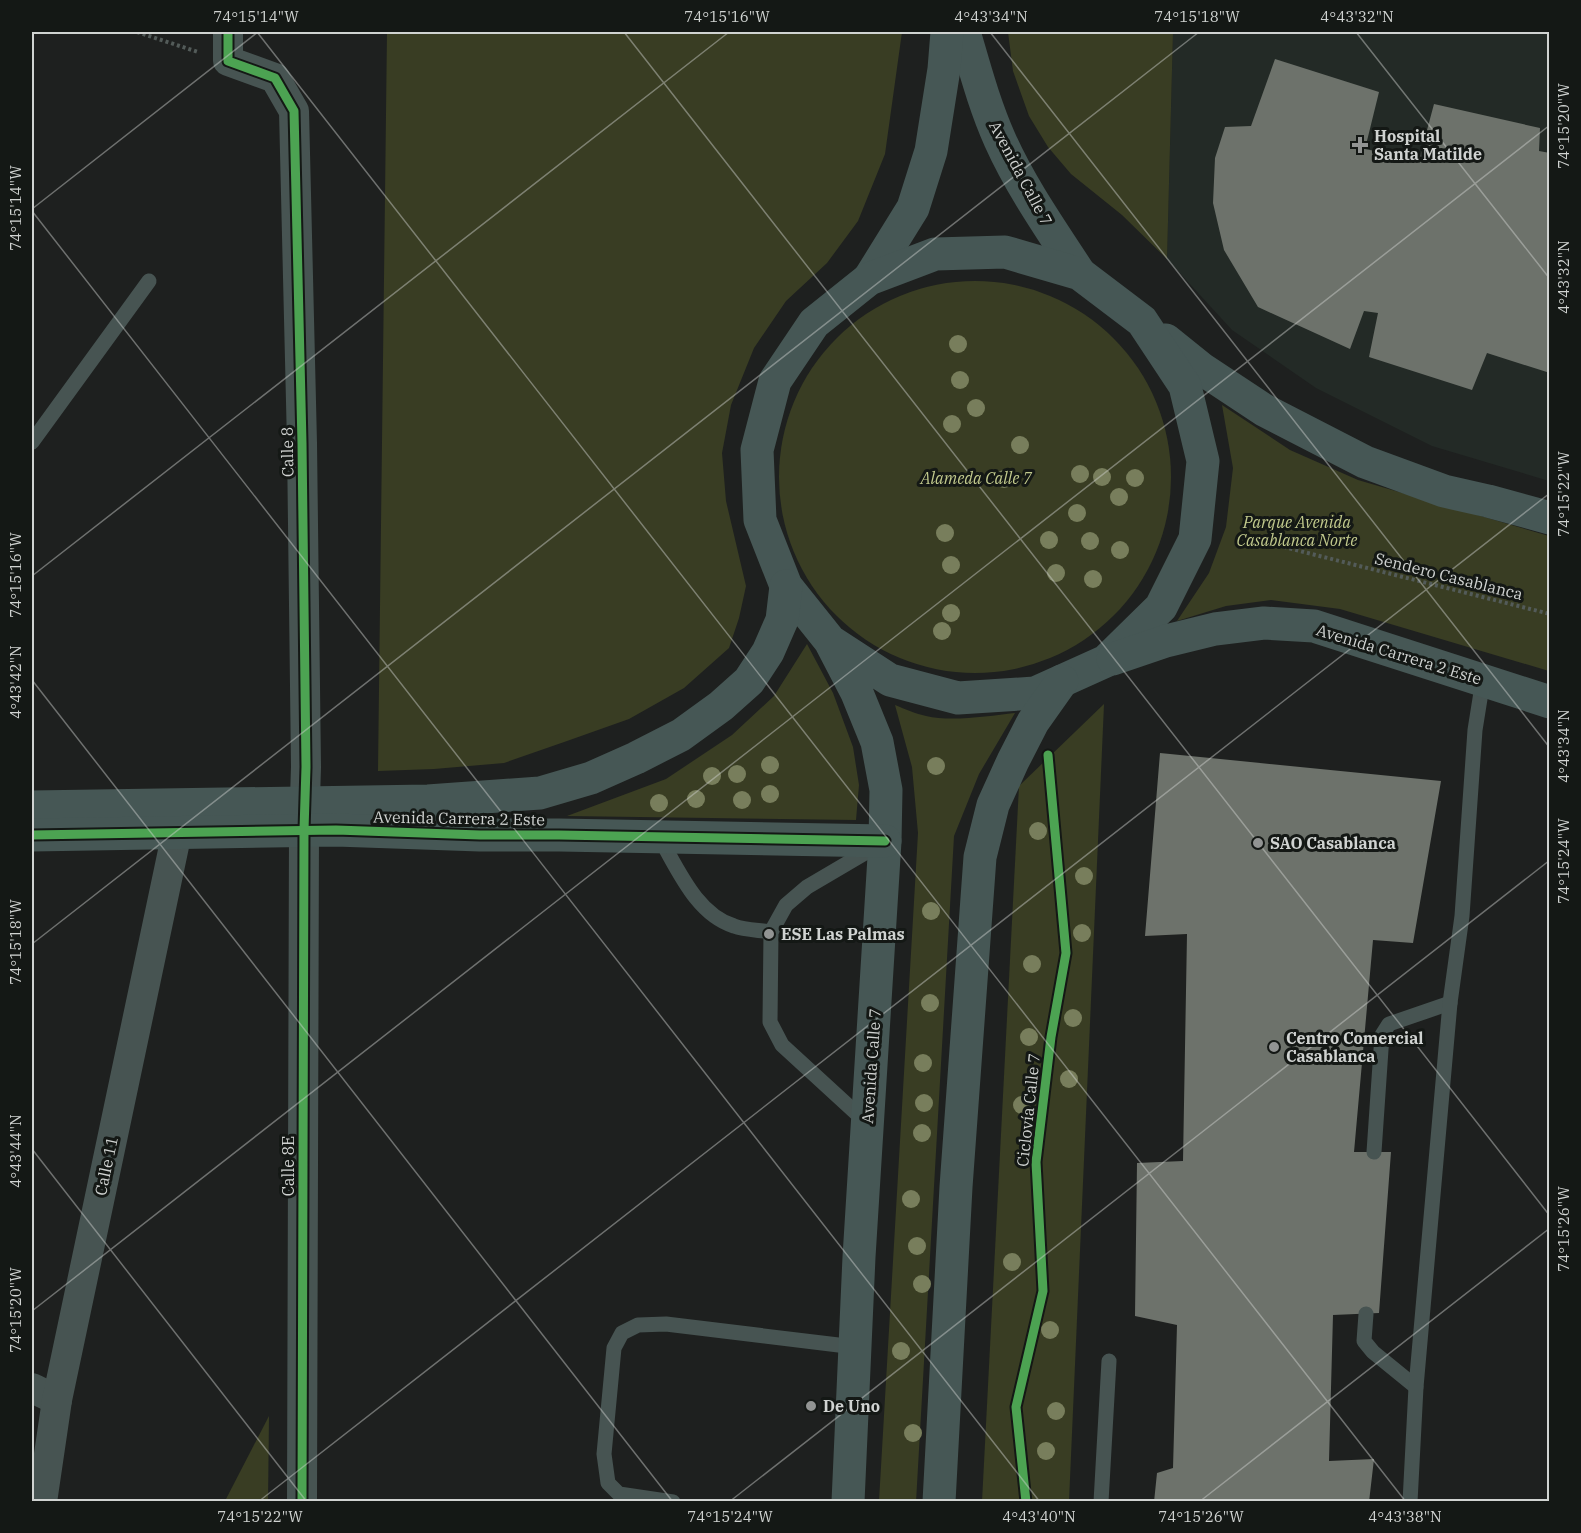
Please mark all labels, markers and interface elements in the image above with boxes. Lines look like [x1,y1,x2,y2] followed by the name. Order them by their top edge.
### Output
[213,7,299,26] text: 74°15'14"W
[684,7,770,26] text: 74°15'16"W
[954,7,1028,26] text: 4°43'34"N
[1154,7,1240,26] text: 74°15'18"W
[1320,7,1394,26] text: 4°43'32"N
[1554,83,1573,169] text: 74°15'20"W
[985,117,1057,229] street label: Avenida Calle 7
[1374,126,1482,164] place label: Hospital Santa Matilde
[1351,136,1369,154] marker: Hospital Santa Matilde
[6,165,25,251] text: 74°15'14"W
[1554,240,1573,314] text: 4°43'32"N
[277,427,297,477] street label: Calle 8
[1554,451,1573,537] text: 74°15'22"W
[920,468,1033,488] park label: Alameda Calle 7
[1237,512,1357,550] park label: Parque Avenida Casablanca Norte
[6,532,25,618] text: 74°15'16"W
[1373,548,1525,604] street label: Sendero Casablanca
[1314,619,1484,689] street label: Avenida Carrera 2 Este
[6,645,25,719] text: 4°43'42"N
[1554,709,1573,783] text: 4°43'34"N
[373,807,545,829] street label: Avenida Carrera 2 Este
[1554,818,1573,904] text: 74°15'24"W
[1270,833,1396,853] place label: SAO Casablanca
[1251,836,1265,850] marker: SAO Casablanca
[6,899,25,985] text: 74°15'18"W
[781,924,905,944] place label: ESE Las Palmas
[762,927,776,941] marker: ESE Las Palmas
[857,1008,885,1124] street label: Avenida Calle 7
[1286,1028,1424,1066] place label: Centro Comercial Casablanca
[1267,1040,1281,1054] marker: Centro Comercial Casablanca
[1012,1052,1044,1168] street label: Ciclovía Calle 7
[6,1114,25,1188] text: 4°43'44"N
[90,1135,122,1197] street label: Calle 11
[278,1136,298,1196] street label: Calle 8E
[1554,1186,1573,1272] text: 74°15'26"W
[6,1267,25,1353] text: 74°15'20"W
[823,1396,880,1416] place label: De Uno
[804,1399,818,1413] marker: De Uno
[217,1507,303,1526] text: 74°15'22"W
[687,1507,773,1526] text: 74°15'24"W
[1002,1507,1076,1526] text: 4°43'40"N
[1158,1507,1244,1526] text: 74°15'26"W
[1368,1507,1442,1526] text: 4°43'38"N

